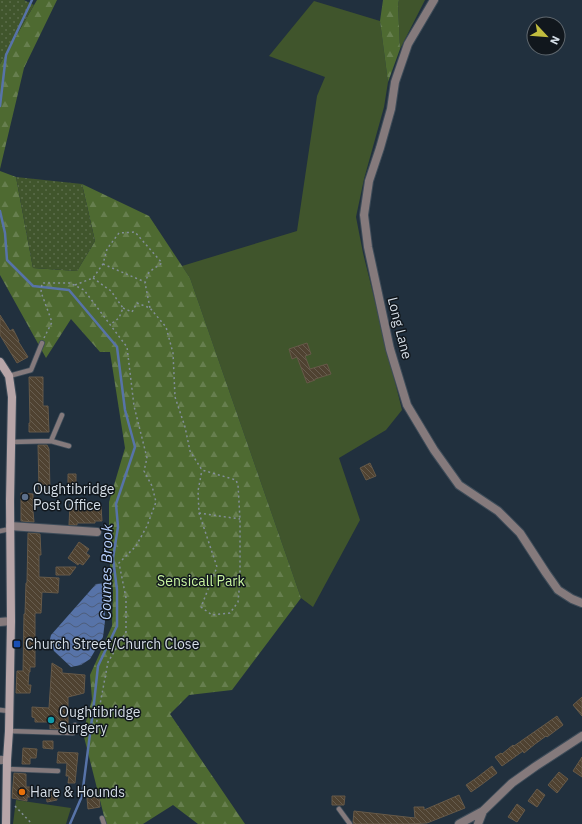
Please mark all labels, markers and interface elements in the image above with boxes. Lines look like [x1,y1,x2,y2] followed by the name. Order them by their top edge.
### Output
[526,16,566,56] north arrow
[547,34,563,47] text: N
[384,295,416,361] street label: Long Lane
[33,480,115,514] place label: Oughtibridge Post Office
[20,492,30,502] marker: Oughtibridge Post Office
[96,524,116,620] water label: Coumes Brook
[157,572,246,590] park label: Sensicall Park
[25,635,200,653] place label: Church Street/Church Close
[12,639,22,649] marker: Church Street/Church Close
[59,703,141,737] place label: Oughtibridge Surgery
[46,715,56,725] marker: Oughtibridge Surgery
[30,783,125,801] place label: Hare & Hounds
[17,787,27,797] marker: Hare & Hounds

